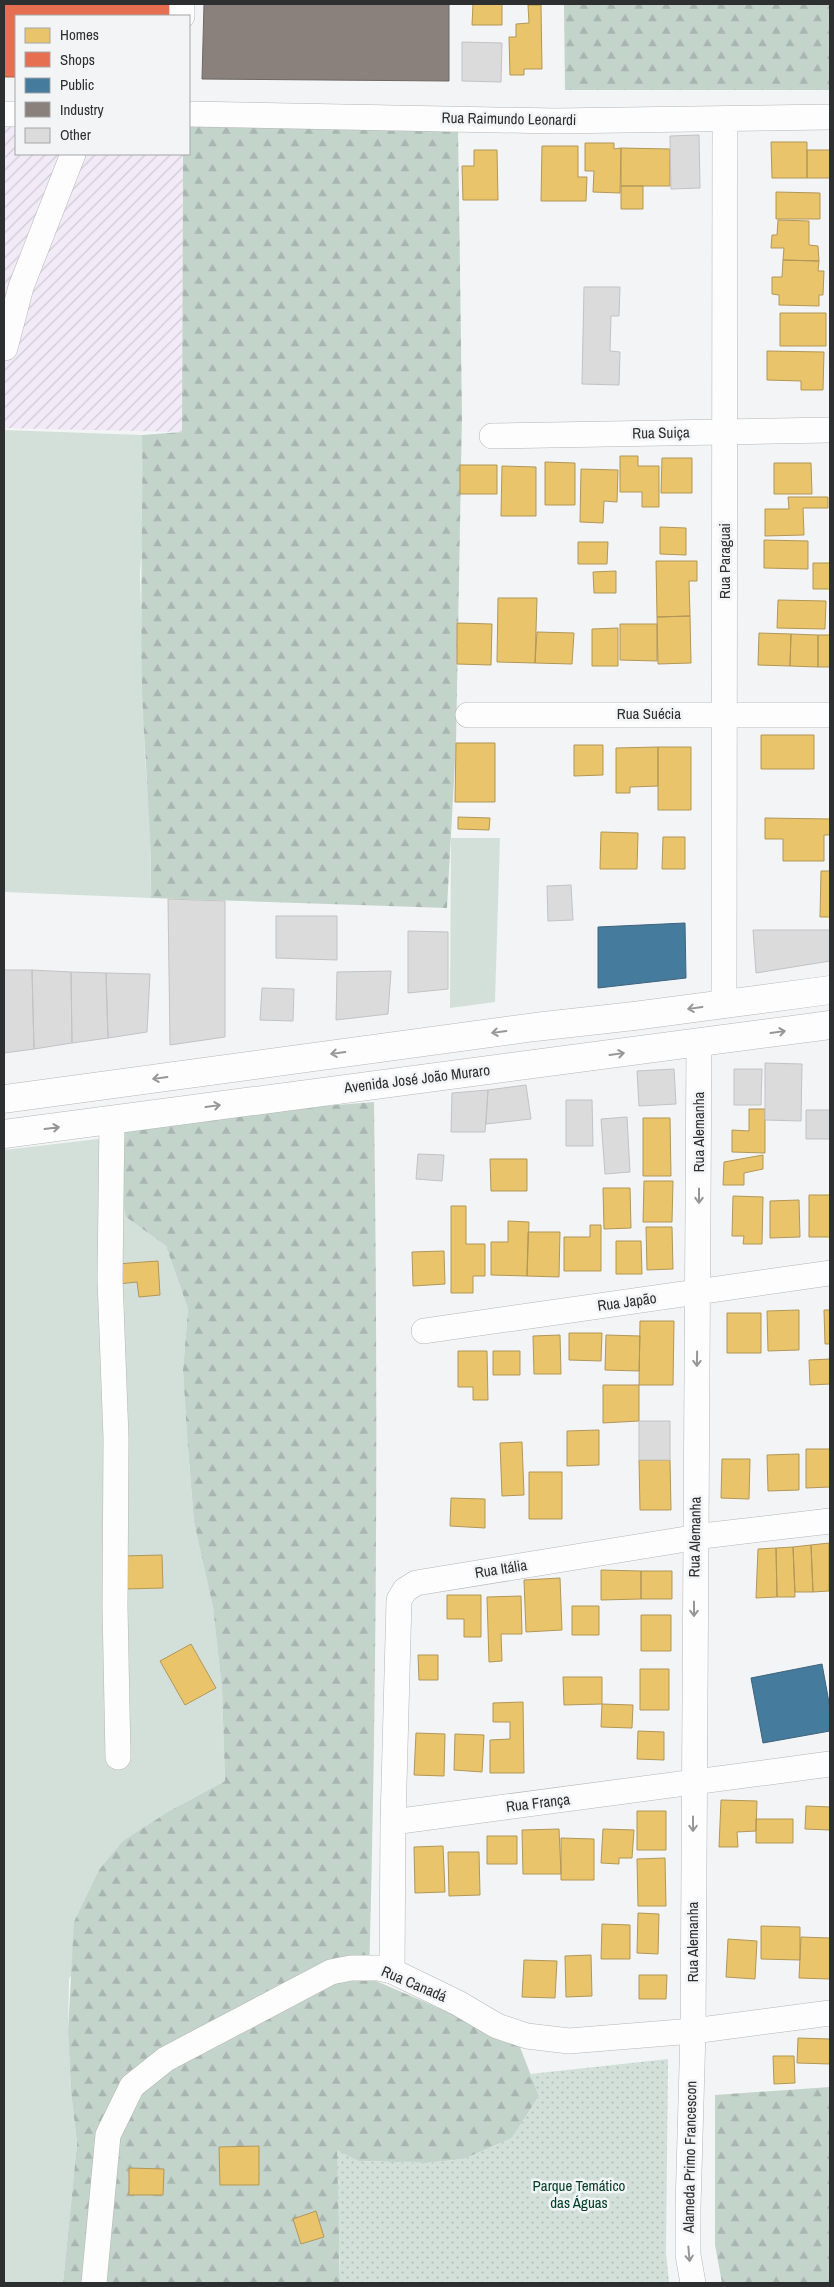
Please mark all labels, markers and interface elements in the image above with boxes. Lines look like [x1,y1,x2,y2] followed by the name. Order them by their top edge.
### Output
[15,15,190,155] legend
[60,24,99,45] text: Homes
[60,49,95,70] text: Shops
[60,74,94,95] text: Public
[60,99,105,120] text: Industry
[441,107,577,130] street label: Rua Raimundo Leonardi
[60,124,91,145] text: Other
[632,421,690,443] street label: Rua Suiça
[714,523,735,599] street label: Rua Paraguai
[617,703,681,724] street label: Rua Suécia
[688,1003,704,1013] one-way arrow
[492,1027,508,1037] one-way arrow
[770,1027,786,1037] one-way arrow
[331,1049,347,1059] one-way arrow
[609,1049,625,1059] one-way arrow
[342,1059,491,1098] street label: Avenida José João Muraro
[152,1073,168,1083] one-way arrow
[688,1091,709,1172] street label: Rua Alemanha
[205,1101,221,1111] one-way arrow
[44,1123,60,1133] one-way arrow
[694,1188,703,1204] one-way arrow
[596,1287,658,1316] street label: Rua Japão
[692,1350,702,1366] one-way arrow
[683,1496,706,1578] street label: Rua Alemanha
[473,1554,529,1583] street label: Rua Itália
[689,1600,699,1616] one-way arrow
[505,1788,571,1817] street label: Rua França
[688,1815,698,1831] one-way arrow
[682,1901,703,1982] street label: Rua Alemanha
[378,1960,450,2007] street label: Rua Canadá
[678,2081,701,2234] street label: Alameda Primo Francescon
[533,2175,626,2213] park label: Parque Temático das Águas
[684,2246,694,2262] one-way arrow

